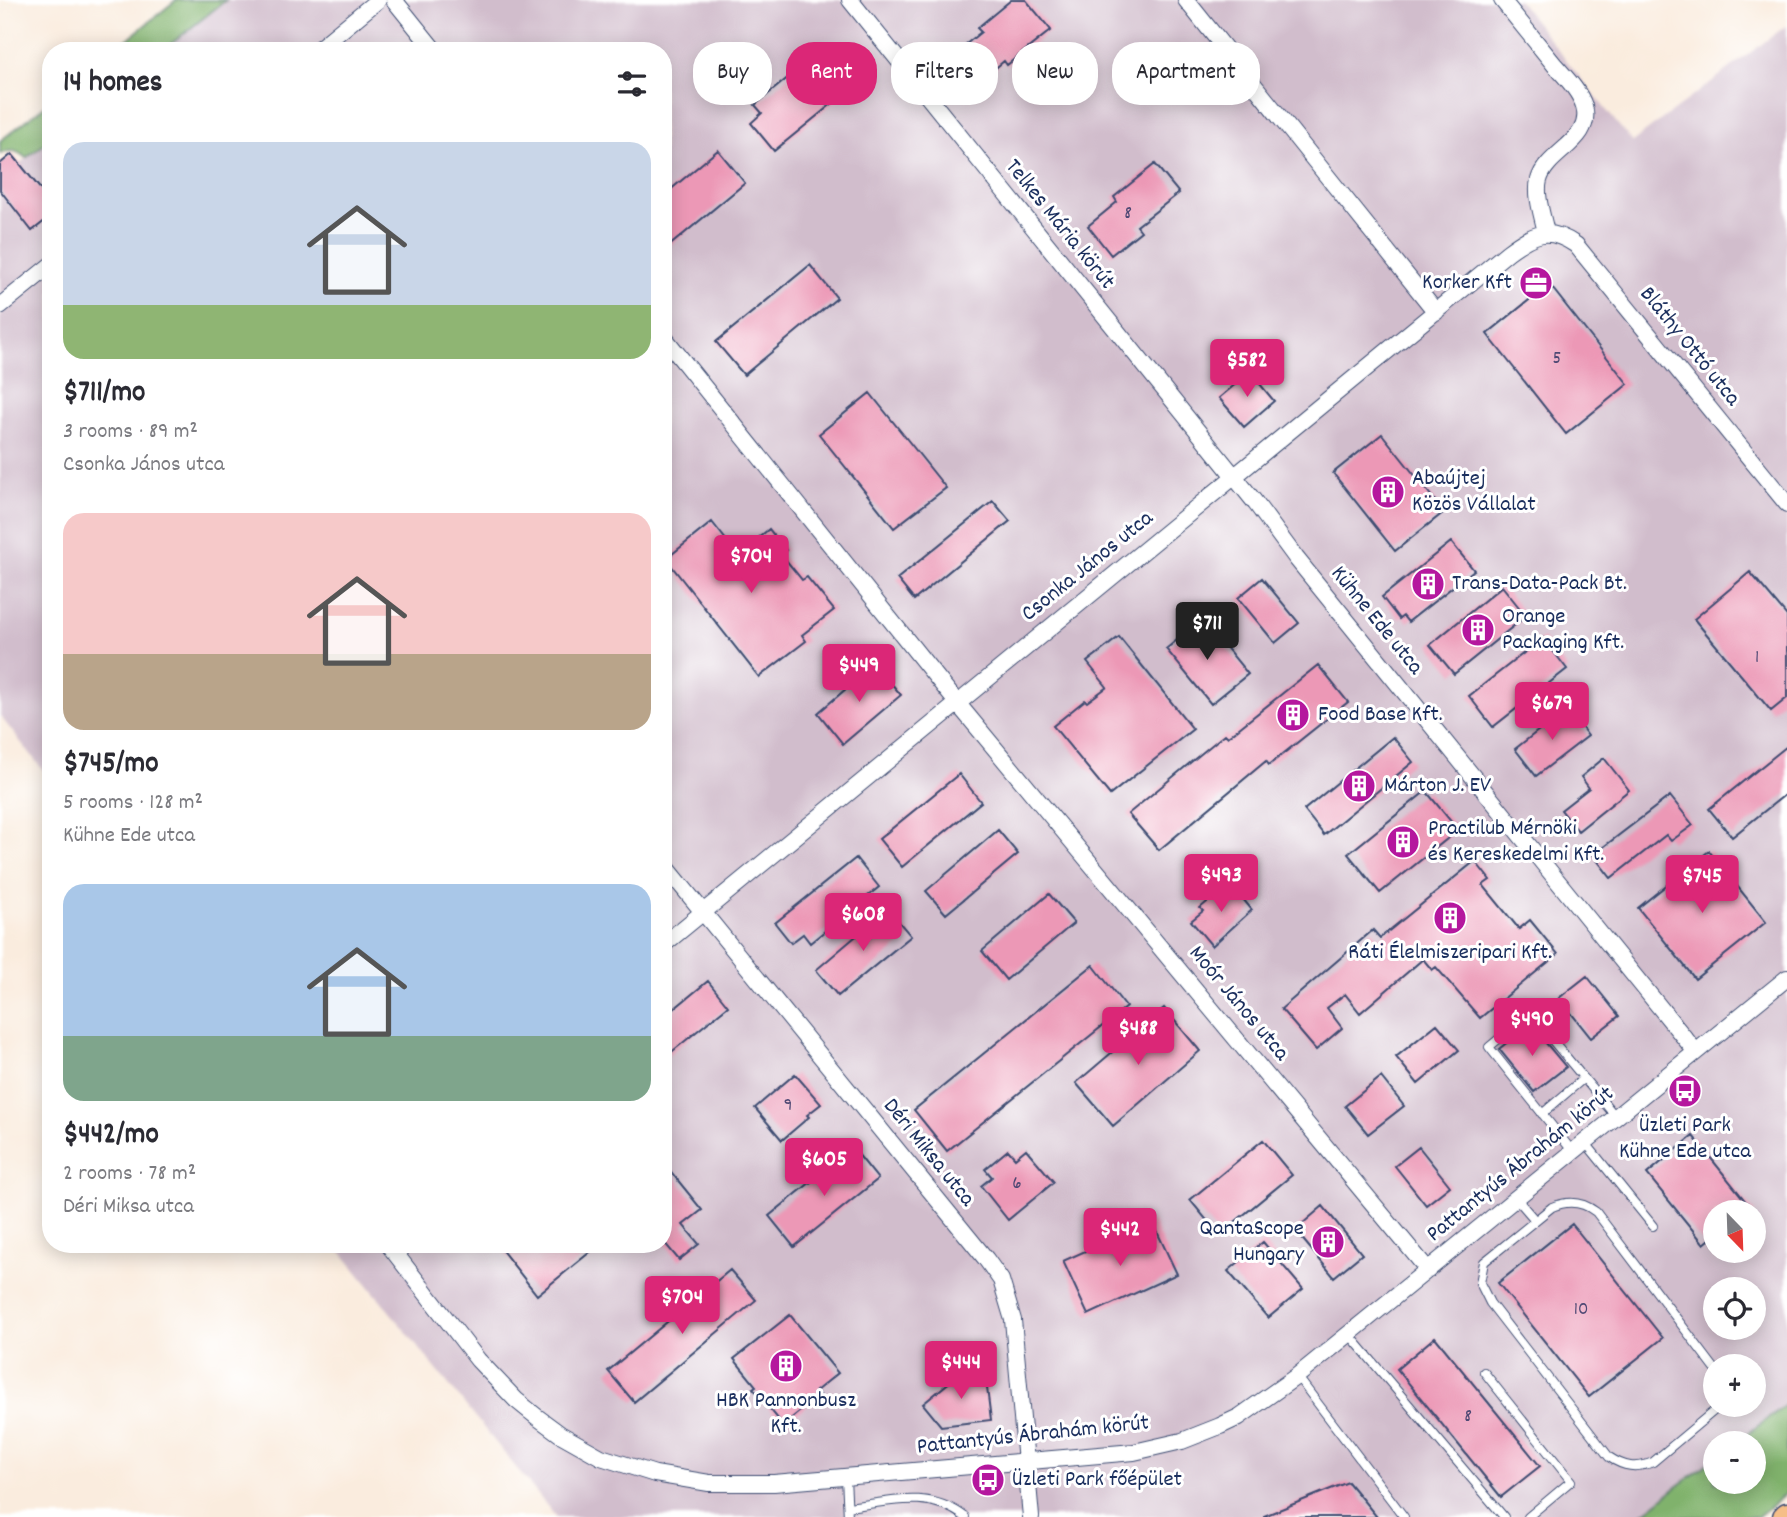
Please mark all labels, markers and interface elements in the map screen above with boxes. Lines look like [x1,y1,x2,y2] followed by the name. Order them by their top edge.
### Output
[693,42,772,105] chip: Buy
[786,42,877,105] chip: Rent
[891,42,998,105] chip: Filters
[1012,42,1098,105] chip: New
[1112,42,1260,105] chip: Apartment
[63,63,162,106] text: 14 homes
[613,65,651,103] icon: filters
[996,153,1122,297] street label: Telkes Mária körút
[294,187,420,313] icon: home
[1124,201,1132,228] house number: 8
[1517,264,1555,302] office icon: Korker Kft
[1422,267,1512,300] place label: Korker Kft
[1630,280,1748,415] street label: Bláthy Ottó utca
[1206,340,1288,399] pin: $582
[1226,345,1268,378] text: $582
[1553,346,1561,373] house number: 5
[63,373,145,416] text: $711/mo
[63,416,198,449] text: 3 rooms · 89 m²
[63,449,224,482] text: Csonka János utca
[1412,463,1536,522] place label: Abaújtej Közös Vállalat
[1369,473,1407,511] building icon: Abaújtej Közös Vállalat
[1015,503,1162,631] street label: Csonka János utca
[710,536,792,595] pin: $704
[730,541,772,574] text: $704
[294,558,420,684] icon: home
[1322,559,1431,684] street label: Kühne Ede utca
[1409,565,1447,603] building icon: Trans-Data-Pack Bt.
[1452,568,1627,601] place label: Trans-Data-Pack Bt.
[1502,601,1624,660] place label: Orange Packaging Kft.
[1166,602,1248,662] pin: $711
[1192,608,1222,641] text: $711
[1459,611,1497,649] building icon: Orange Packaging Kft.
[818,644,900,704] pin: $449
[1755,645,1759,672] house number: 1
[838,650,880,683] text: $449
[1511,682,1593,742] pin: $679
[1531,688,1573,721] text: $679
[1274,696,1312,734] building icon: Food Base Kft.
[1318,699,1443,732] place label: Food Base Kft.
[63,744,159,787] text: $745/mo
[1340,767,1378,805] building icon: Márton J. EV
[1384,770,1491,803] place label: Márton J. EV
[63,787,203,820] text: 5 rooms · 128 m²
[1428,813,1604,872] place label: Practilub Mérnöki és Kereskedelmi Kft.
[63,820,195,853] text: Kühne Ede utca
[1384,823,1422,861] building icon: Practilub Mérnöki és Kereskedelmi Kft.
[1180,855,1262,914] pin: $493
[1661,856,1743,915] pin: $745
[1200,860,1242,893] text: $493
[1682,861,1722,894] text: $745
[822,894,904,953] pin: $608
[841,899,885,932] text: $608
[1431,899,1469,937] building icon: Ráti Élelmiszeripari Kft.
[294,929,420,1055] icon: home
[1348,937,1552,970] place label: Ráti Élelmiszeripari Kft.
[1180,939,1297,1070] street label: Moór János utca
[1491,998,1573,1058] pin: $490
[1510,1004,1554,1037] text: $490
[1097,1007,1179,1067] pin: $488
[1118,1013,1158,1046] text: $488
[1666,1072,1704,1110] bus stop icon: Üzleti Park Kühne Ede utca
[1420,1079,1622,1251] street label: Pattantyús Ábrahám körút
[874,1092,983,1215] street label: Déri Miksa utca
[784,1093,792,1120] house number: 9
[1619,1110,1752,1169] place label: Üzleti Park Kühne Ede utca
[63,1115,159,1158] text: $442/mo
[783,1138,865,1198] pin: $605
[801,1144,847,1177] text: $605
[63,1158,196,1191] text: 2 rooms · 78 m²
[1012,1171,1022,1198] house number: 6
[63,1191,194,1224] text: Déri Miksa utca
[1703,1200,1766,1264] north arrow
[1703,1200,1766,1494] map controls
[1079,1208,1161,1268] pin: $442
[1200,1213,1305,1272] place label: QantaScope Hungary
[1100,1214,1140,1247] text: $442
[1309,1223,1347,1261] building icon: QantaScope Hungary
[641,1276,723,1336] pin: $704
[1703,1277,1766,1340] button: locate
[661,1282,703,1315] text: $704
[1574,1297,1588,1324] house number: 10
[920,1342,1002,1401] pin: $444
[767,1347,805,1385] building icon: HBK Pannonbusz Kft.
[941,1347,981,1380] text: $444
[1703,1354,1766,1417] button: +
[716,1385,856,1444] place label: HBK Pannonbusz Kft.
[1464,1404,1472,1431] house number: 8
[915,1407,1151,1465] street label: Pattantyús Ábrahám körút
[1703,1431,1766,1494] button: −
[969,1461,1007,1499] bus stop icon: Üzleti Park főépület
[1012,1464,1182,1497] place label: Üzleti Park főépület

